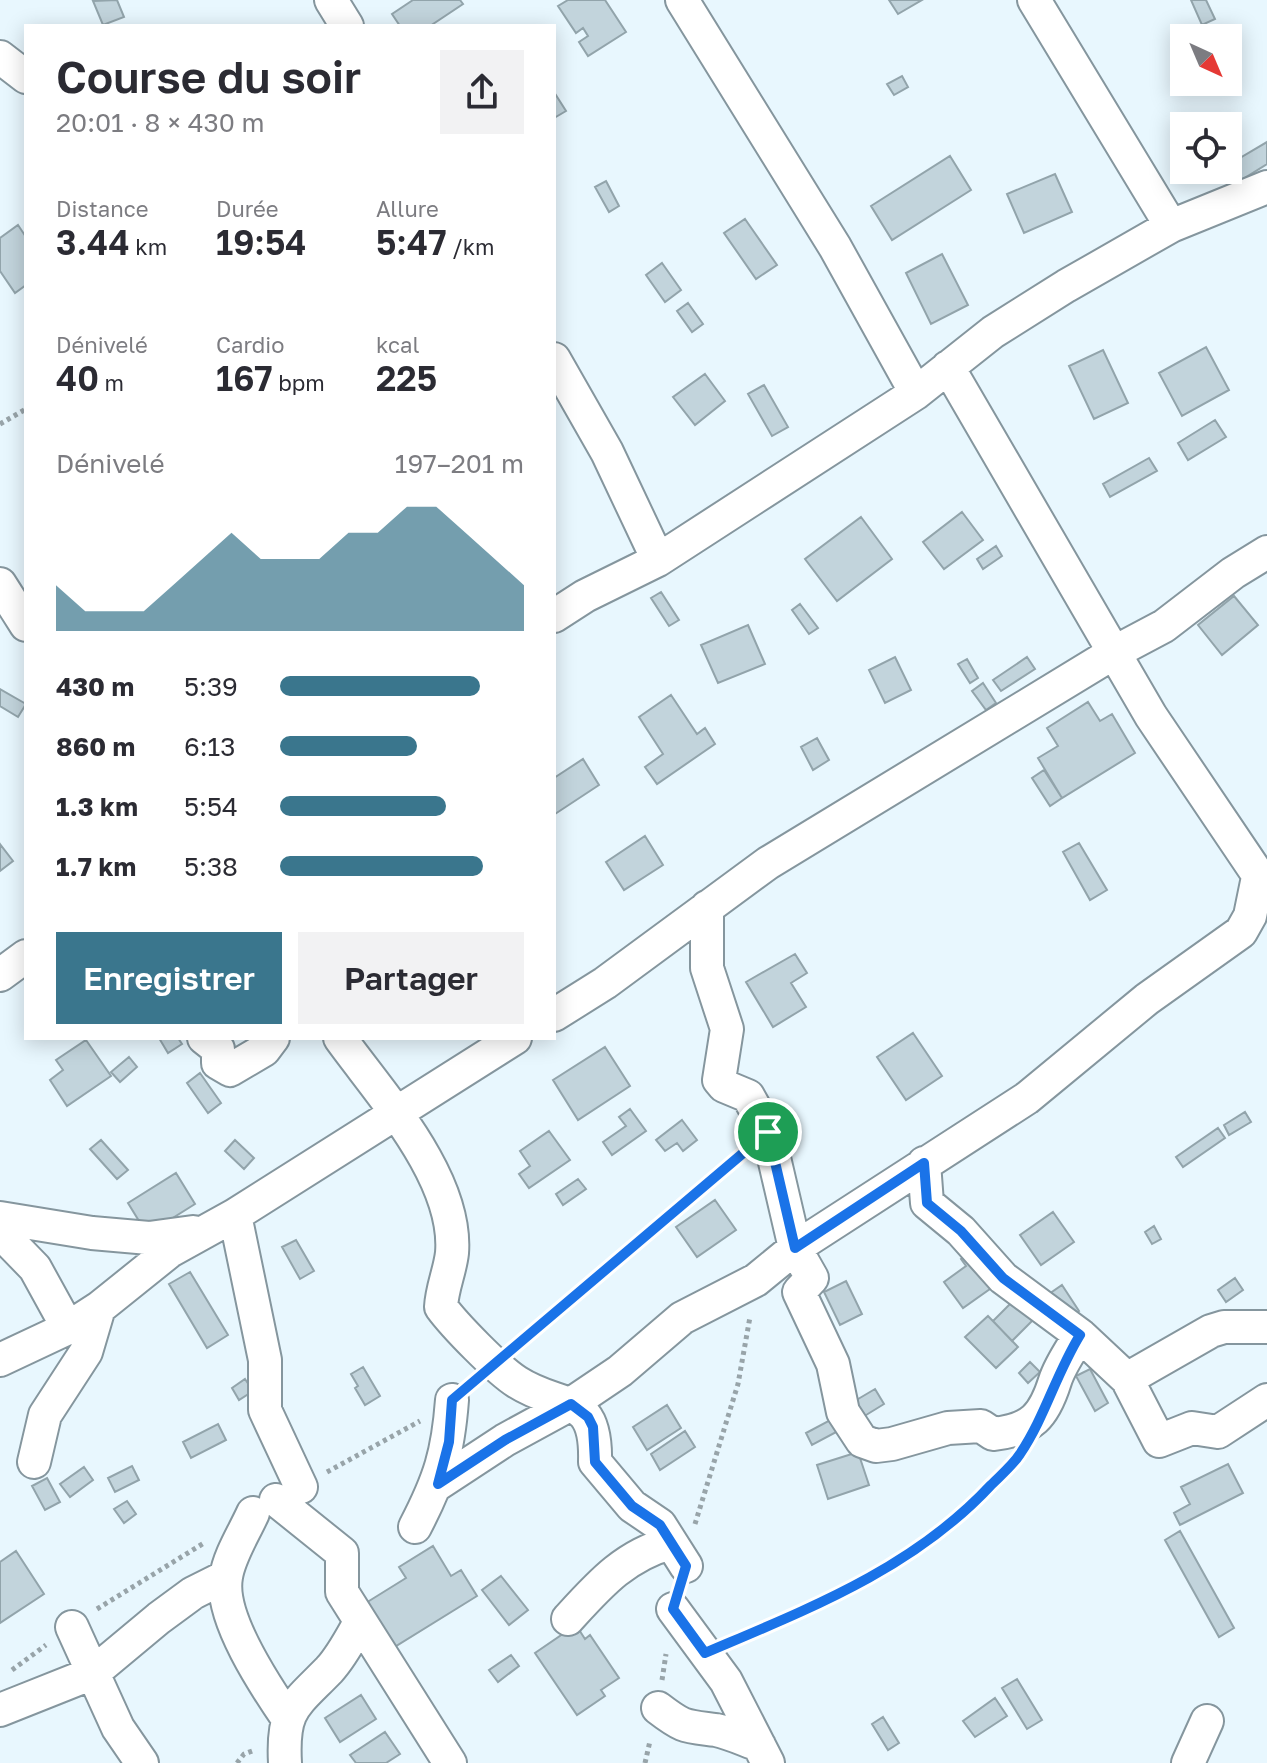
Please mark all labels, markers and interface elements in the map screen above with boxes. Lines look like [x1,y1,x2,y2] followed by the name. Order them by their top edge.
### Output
[1170,24,1242,96] north arrow
[1170,24,1242,184] map controls
[56,50,361,103] text: Course du soir
[440,50,524,134] button: share
[56,107,264,138] text: 20:01 · 8 × 430 m
[1170,112,1242,184] button: locate
[56,195,148,222] text: Distance
[216,195,279,222] text: Durée
[376,195,439,222] text: Allure
[56,222,130,262] text: 3.44
[216,222,307,262] text: 19:54
[376,222,447,262] text: 5:47
[130,233,167,260] text: km
[447,233,495,260] text: /km
[56,331,148,358] text: Dénivelé
[216,331,284,358] text: Cardio
[376,331,419,358] text: kcal
[56,358,99,398] text: 40
[216,358,273,398] text: 167
[376,358,437,398] text: 225
[99,369,124,396] text: m
[273,369,325,396] text: bpm
[56,448,165,479] text: Dénivelé
[395,448,524,479] text: 197–201 m
[56,671,134,702] text: 430 m
[184,671,238,702] text: 5:39
[56,731,135,762] text: 860 m
[184,731,235,762] text: 6:13
[56,791,138,822] text: 1.3 km
[184,791,238,822] text: 5:54
[56,851,136,882] text: 1.7 km
[184,851,238,882] text: 5:38
[56,932,282,1024] button: Enregistrer
[298,932,524,1024] button: Partager
[734,1098,802,1166] pin
[746,1110,790,1154] icon: arrive

